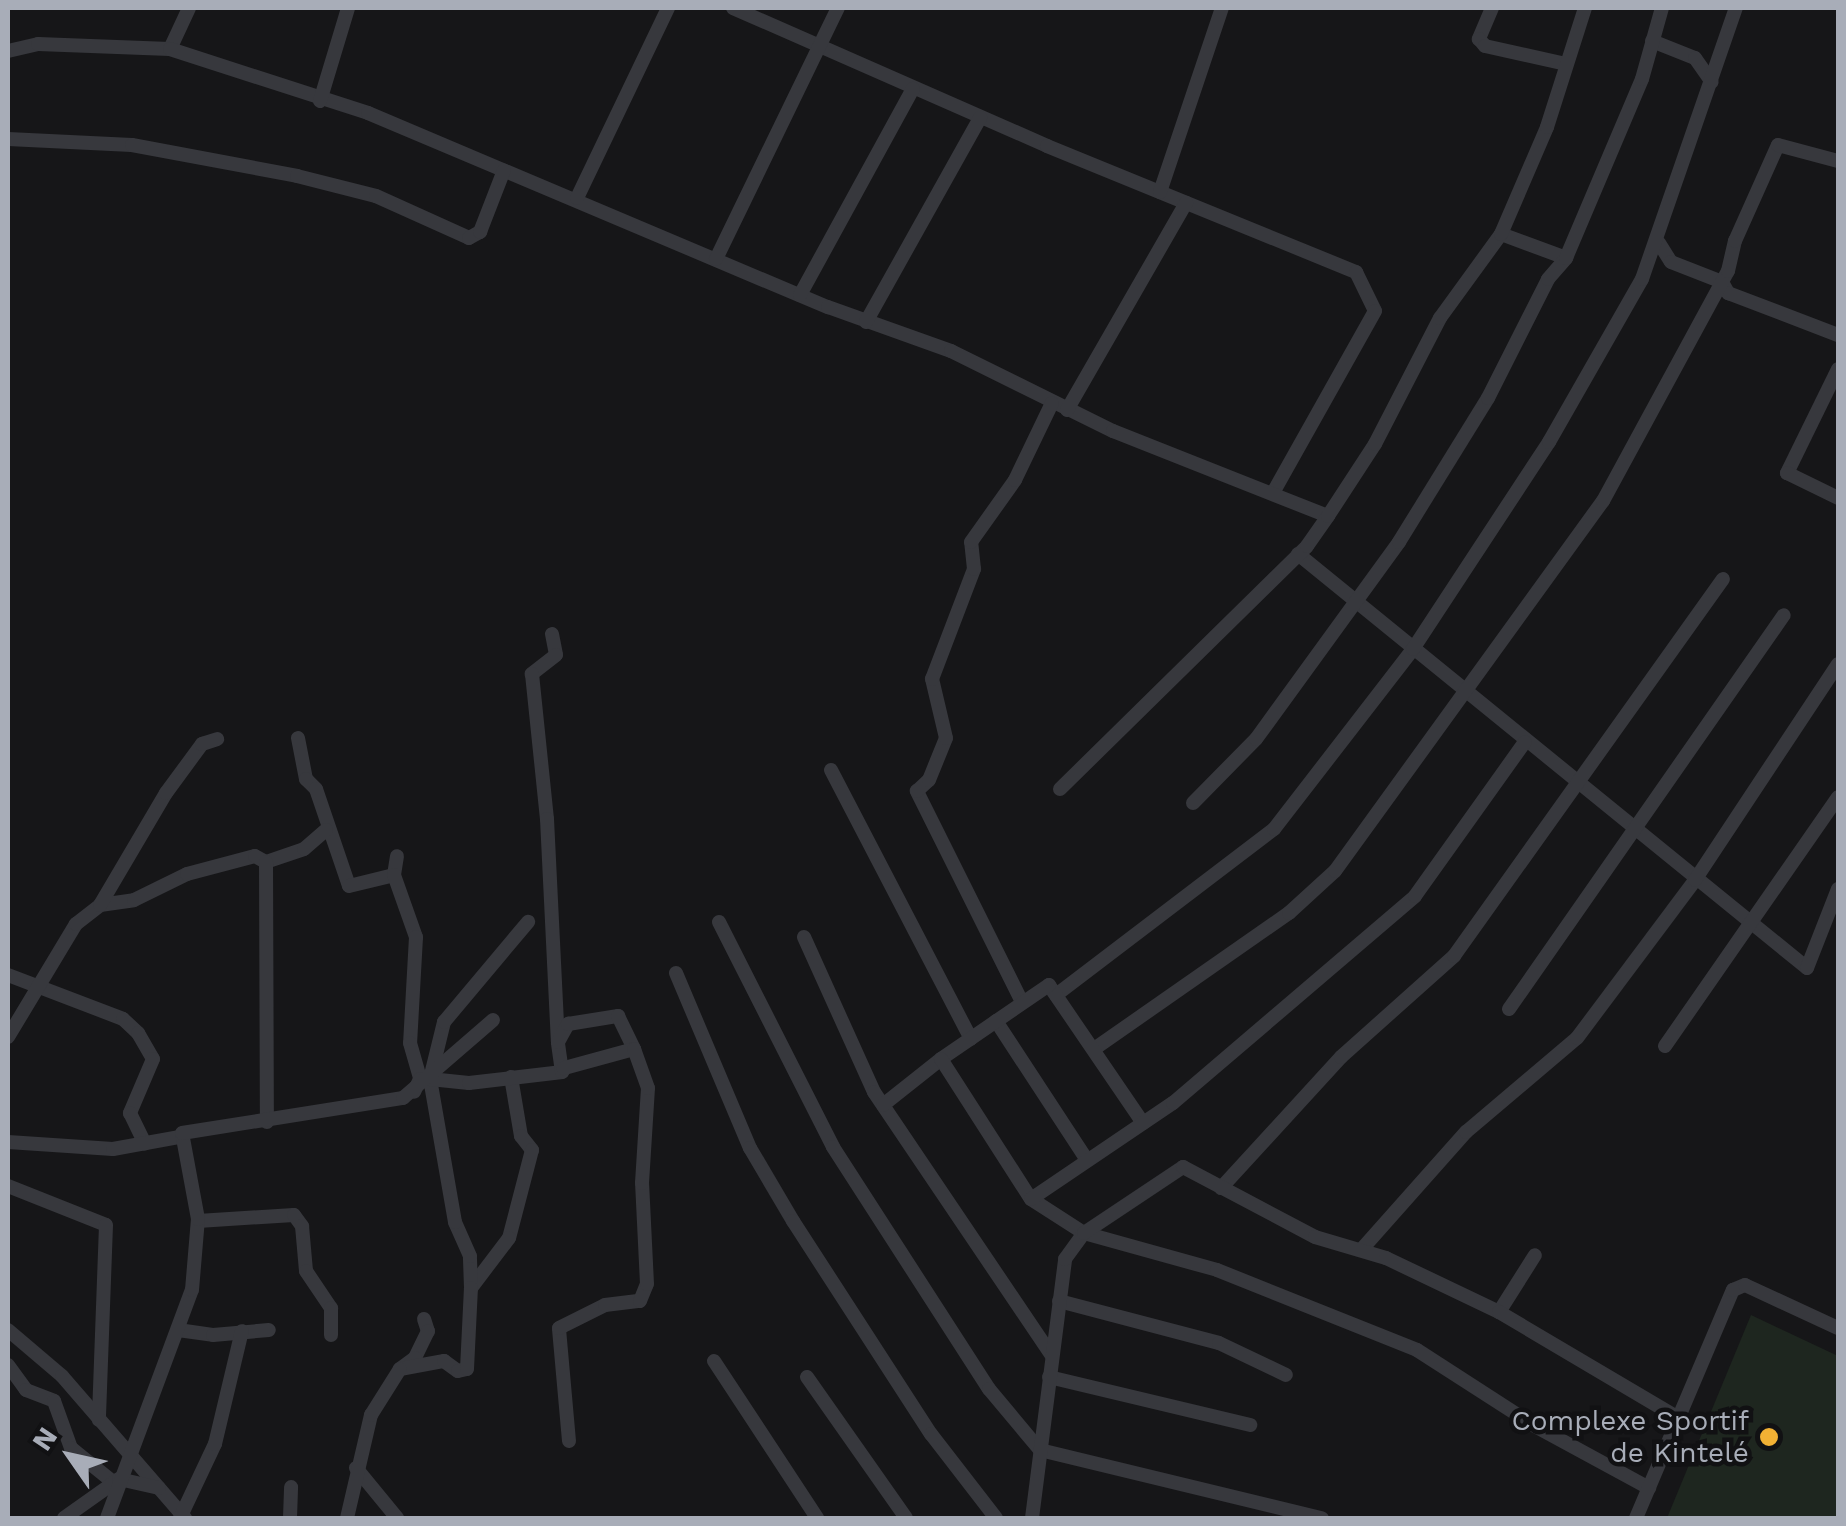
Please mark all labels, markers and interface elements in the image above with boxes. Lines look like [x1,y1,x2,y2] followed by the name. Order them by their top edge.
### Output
[1512,1404,1749,1470] place label: Complexe Sportif de Kintelé
[20,1406,120,1506] north arrow
[25,1421,64,1457] text: N
[1758,1426,1780,1448] marker: Complexe Sportif de Kintelé

